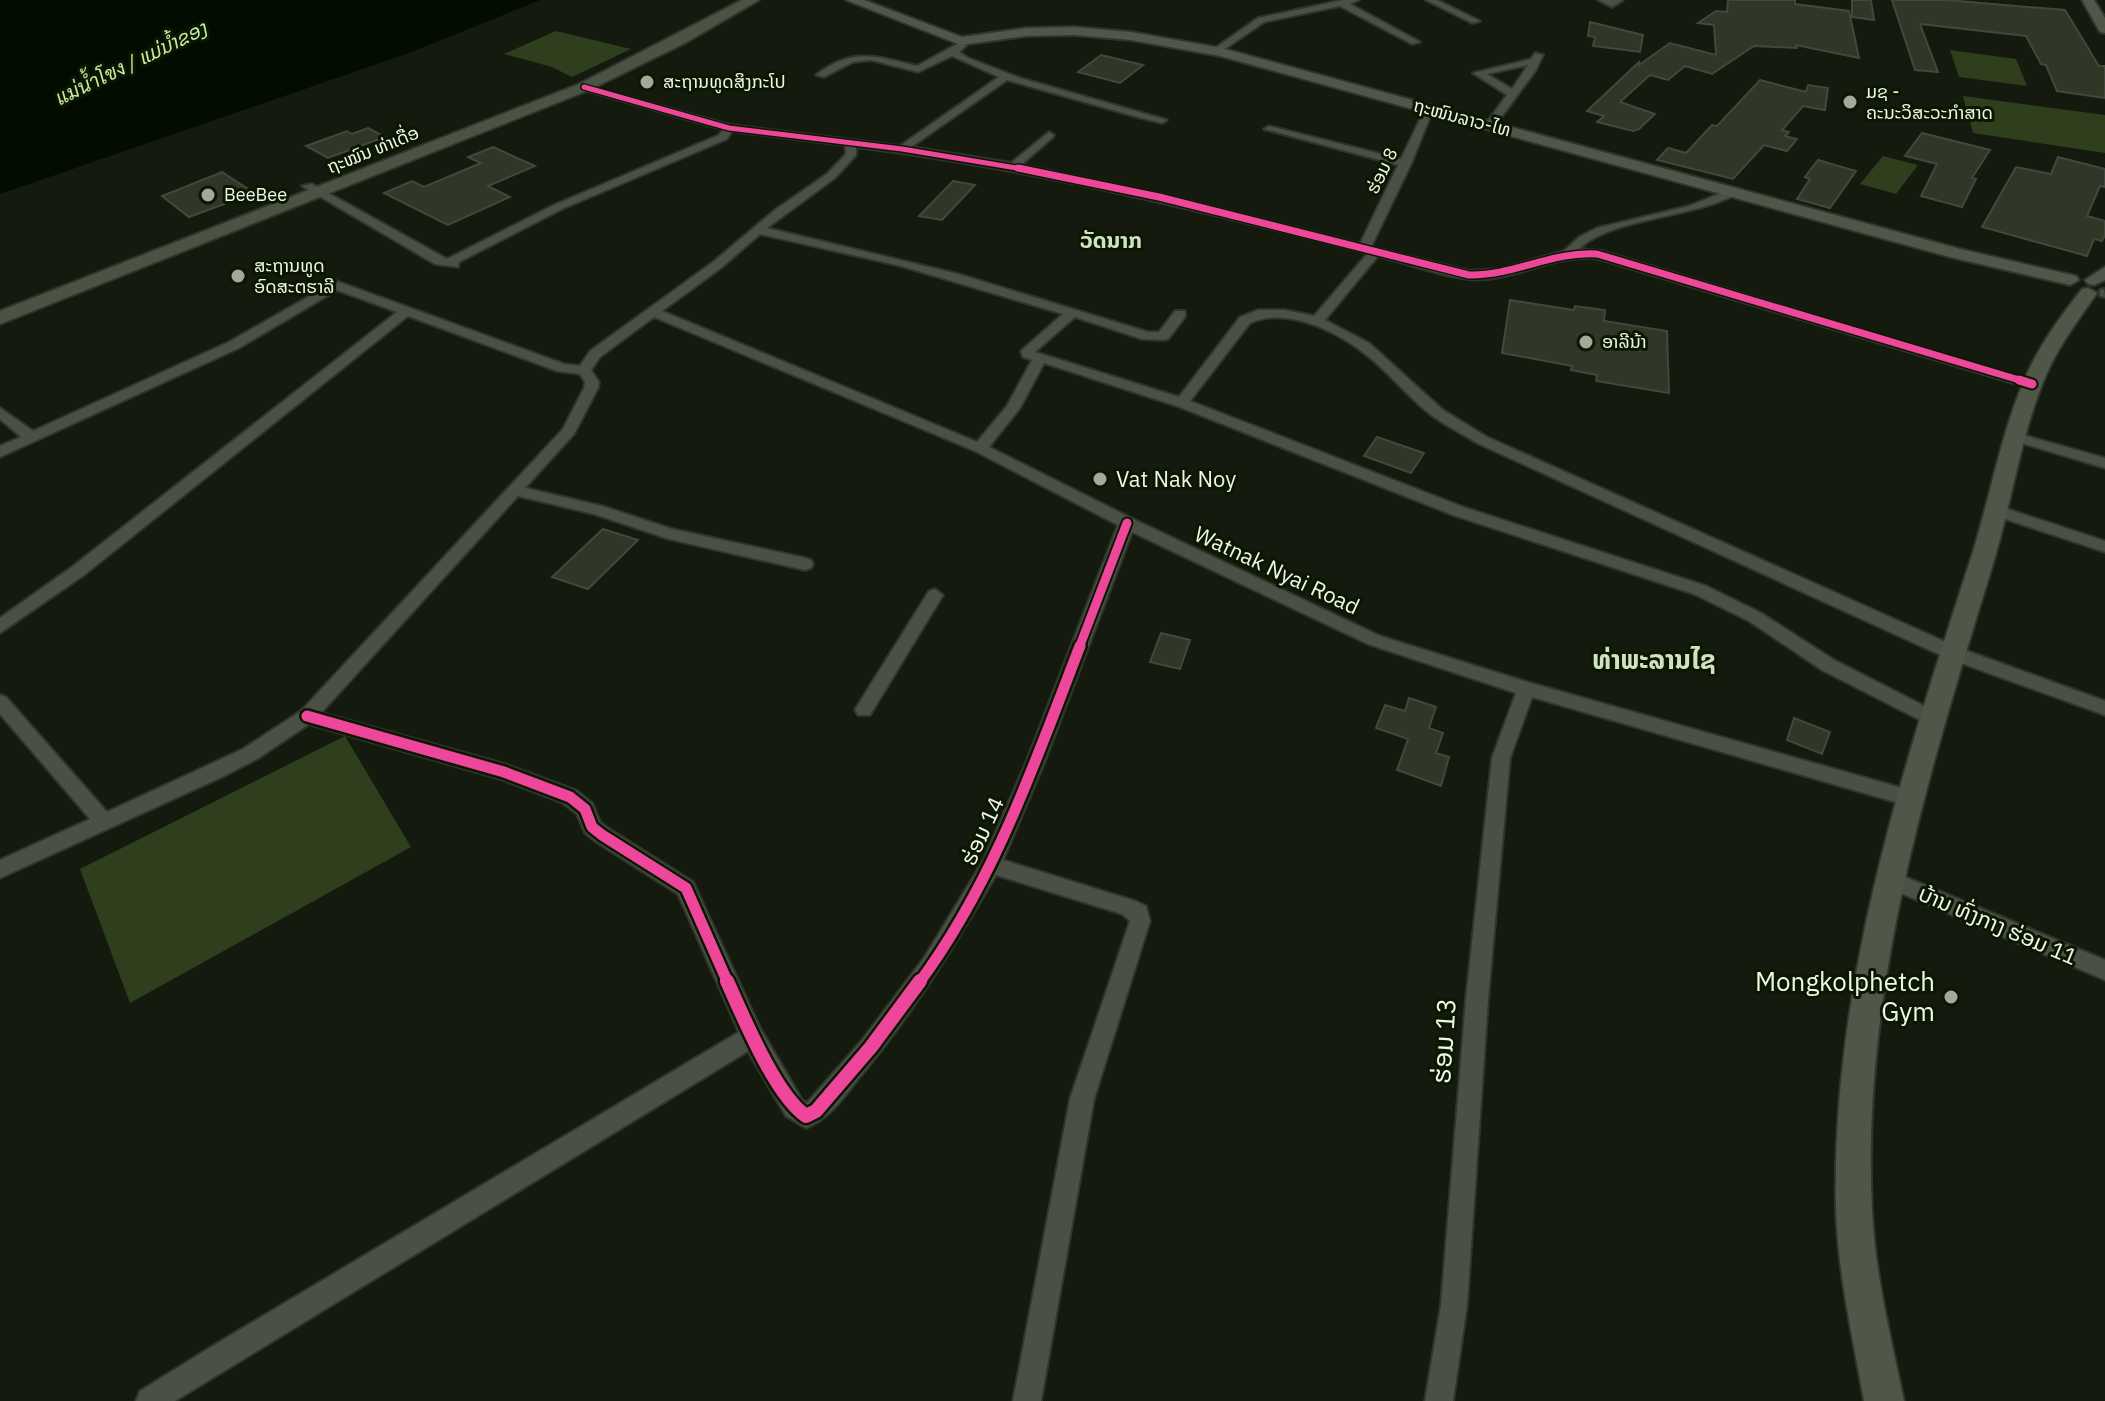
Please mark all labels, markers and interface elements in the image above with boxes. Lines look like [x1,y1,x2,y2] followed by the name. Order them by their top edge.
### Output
[49,10,212,111] water label: แม่น้ำโขง / ແມ່ນ້ຳຂອງ
[663,70,786,94] place label: ສະຖານທູດສິງກະໂປ
[638,73,656,91] marker: ສະຖານທູດສິງກະໂປ
[1866,80,1993,124] place label: ມຊ - ຄະນະວິສະວະກຳສາດ
[1411,93,1513,142] street label: ຖະໜົນລາວ-ໄທ
[1841,93,1859,111] marker: ມຊ - ຄະນະວິສະວະກຳສາດ
[323,119,422,178] street label: ຖະໝົນ ທ່າເດື່ອ
[1361,144,1402,198] street label: ຮ່ອມ 8
[224,183,287,206] place label: BeeBee
[199,186,217,204] marker: BeeBee
[1080,225,1142,254] district label: ວັດນາກ
[254,254,335,298] place label: ສະຖານທູດ ອົດສະຕຮາລີ
[229,267,247,285] marker: ສະຖານທູດ ອົດສະຕຮາລີ
[1602,330,1647,353] place label: ອາລີນ້າ
[1577,333,1595,351] marker: ອາລີນ້າ
[1116,464,1236,493] place label: Vat Nak Noy
[1091,470,1109,488] marker: Vat Nak Noy
[1190,519,1365,621] street label: Watnak Nyai Road
[1592,642,1716,676] district label: ທ່າພະລານໄຊ
[953,792,1010,870] street label: ຮ່ອມ 14
[1914,878,2082,971] street label: ບ້ານ ທົ່ງກາງ ຮ່ອມ 11
[1755,964,1935,1028] place label: Mongkolphetch Gym
[1942,988,1960,1006] marker: Mongkolphetch Gym
[1423,997,1463,1085] street label: ຮ່ອມ 13

